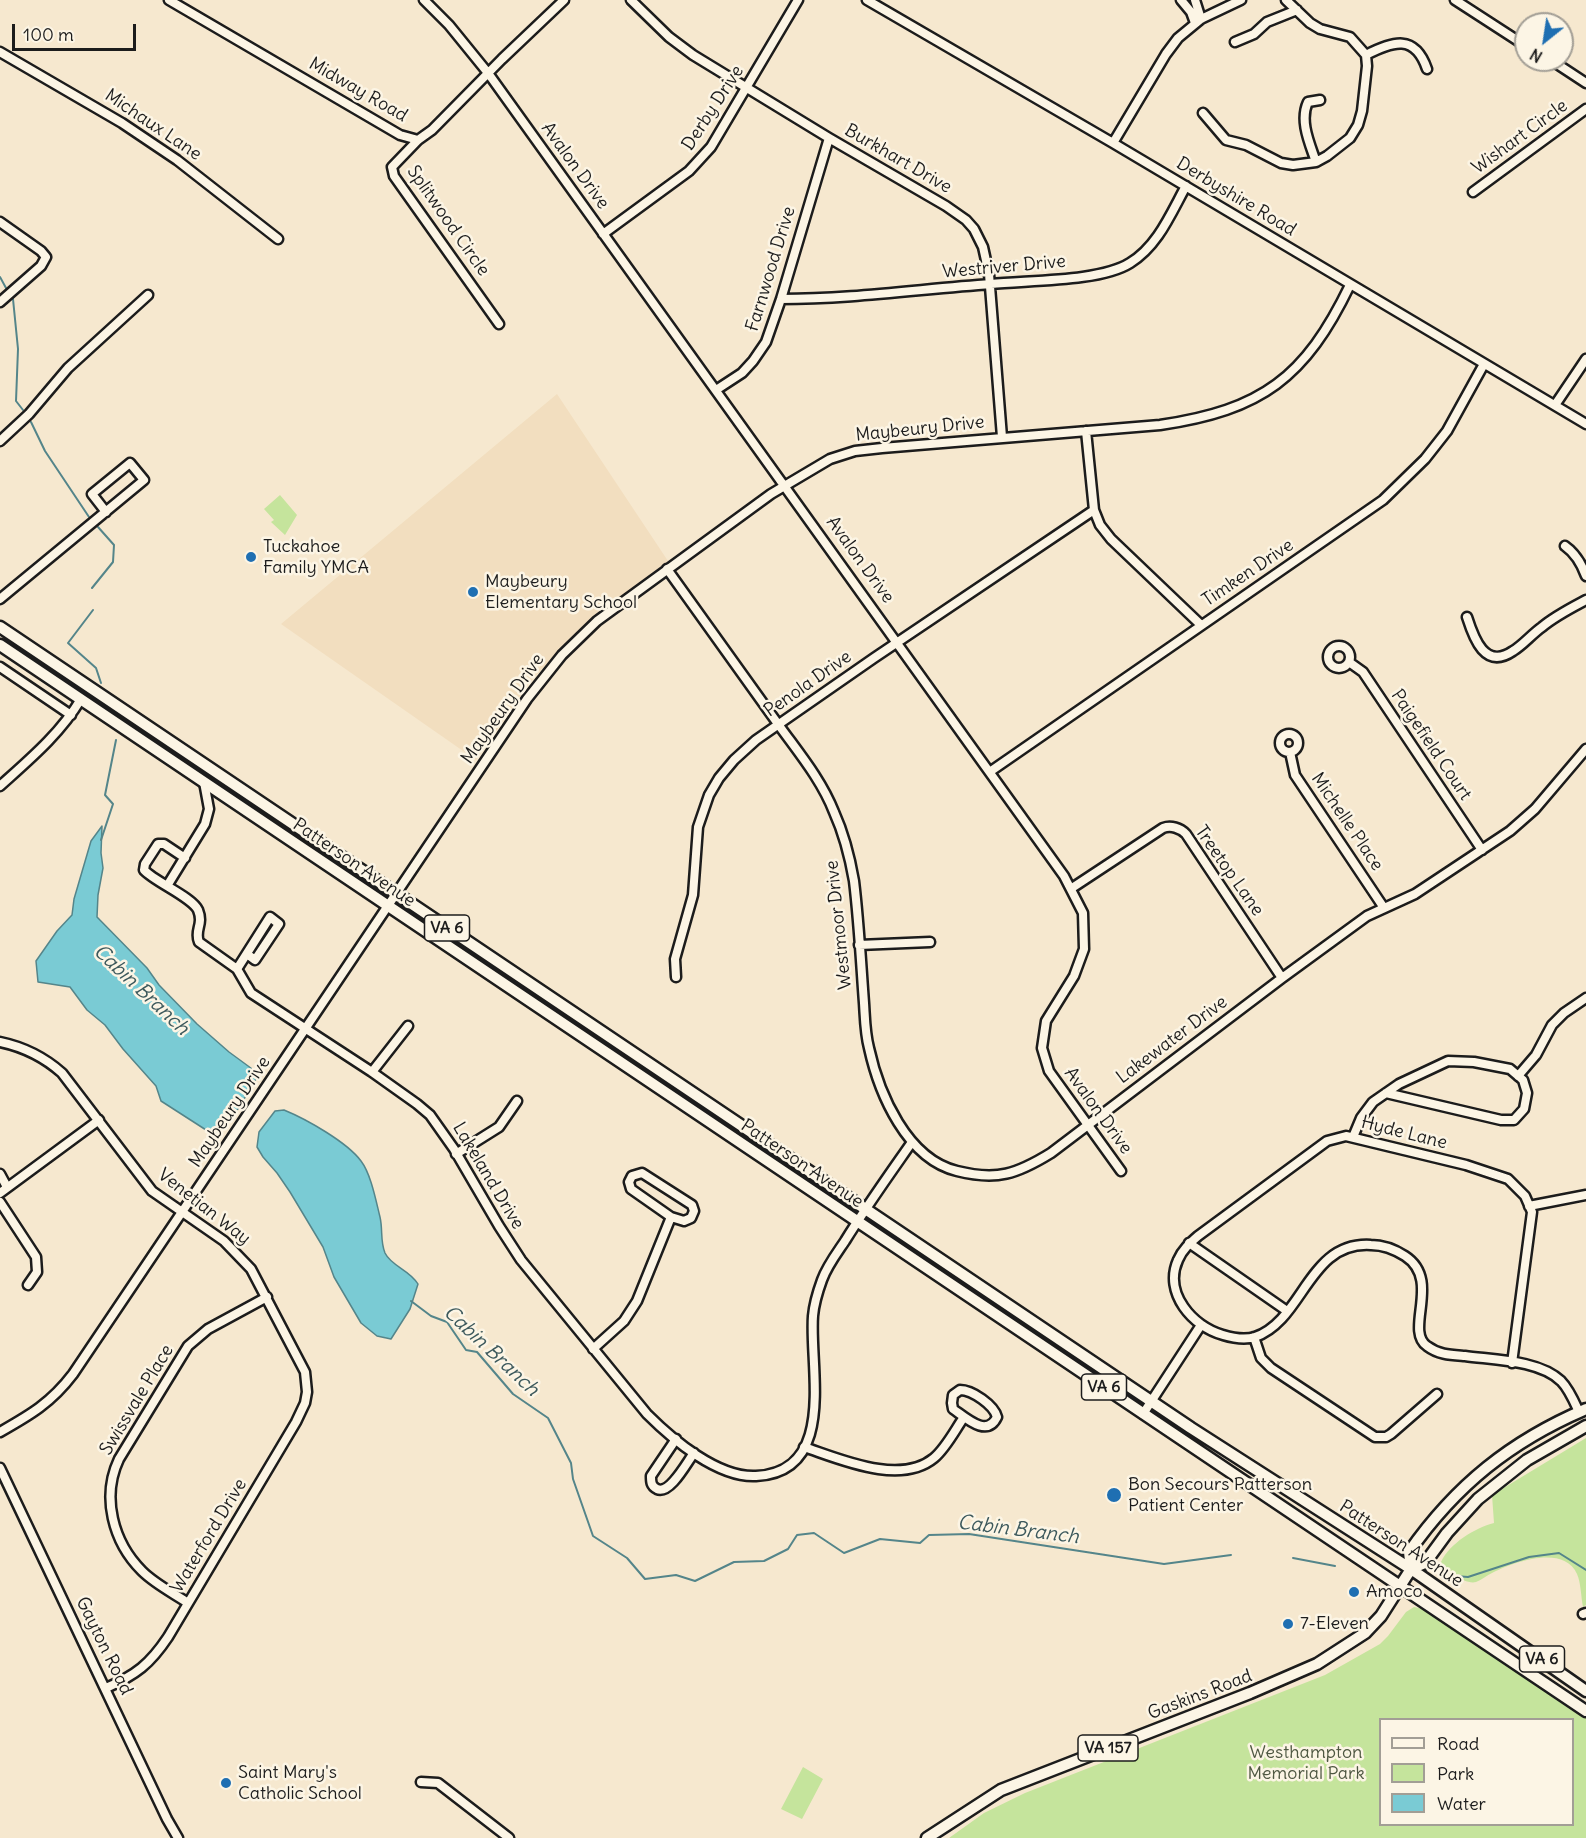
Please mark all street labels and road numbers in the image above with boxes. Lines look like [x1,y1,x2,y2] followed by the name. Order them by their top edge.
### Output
[305,53,411,127] street label: Midway Road
[678,62,748,154] street label: Derby Drive
[101,85,205,165] street label: Michaux Lane
[1468,95,1572,179] street label: Wishart Circle
[536,118,614,214] street label: Avalon Drive
[841,120,955,198] street label: Burkhart Drive
[1172,153,1300,241] street label: Derbyshire Road
[402,162,494,280] street label: Splitwood Circle
[742,204,800,334] street label: Farnwood Drive
[941,251,1067,283] street label: Westriver Drive
[854,411,986,447] street label: Maybeury Drive
[821,512,899,608] street label: Avalon Drive
[1198,535,1298,611] street label: Timken Drive
[760,646,856,722] street label: Penola Drive
[457,650,549,768] street label: Maybeury Drive
[1386,686,1476,804] street label: Paigefield Court
[1306,769,1388,875] street label: Michelle Place
[289,814,419,912] street label: Patterson Avenue
[1190,822,1268,920] street label: Treetop Lane
[821,859,857,991] street label: Westmoor Drive
[424,915,470,941] road number: VA 6
[1112,991,1232,1089] street label: Lakewater Drive
[185,1052,275,1172] street label: Maybeury Drive
[1059,1063,1137,1159] street label: Avalon Drive
[1359,1112,1449,1154] street label: Hyde Lane
[737,1115,867,1213] street label: Patterson Avenue
[448,1119,528,1233] street label: Lakeland Drive
[153,1164,255,1250] street label: Venetian Way
[96,1341,178,1459] street label: Swissvale Place
[1082,1374,1126,1400] road number: VA 6
[166,1475,252,1597] street label: Waterford Drive
[1335,1496,1467,1592] street label: Patterson Avenue
[71,1593,137,1699] street label: Gayton Road
[1520,1646,1564,1672] road number: VA 6
[1145,1665,1255,1725] street label: Gaskins Road
[1078,1735,1138,1761] road number: VA 157

